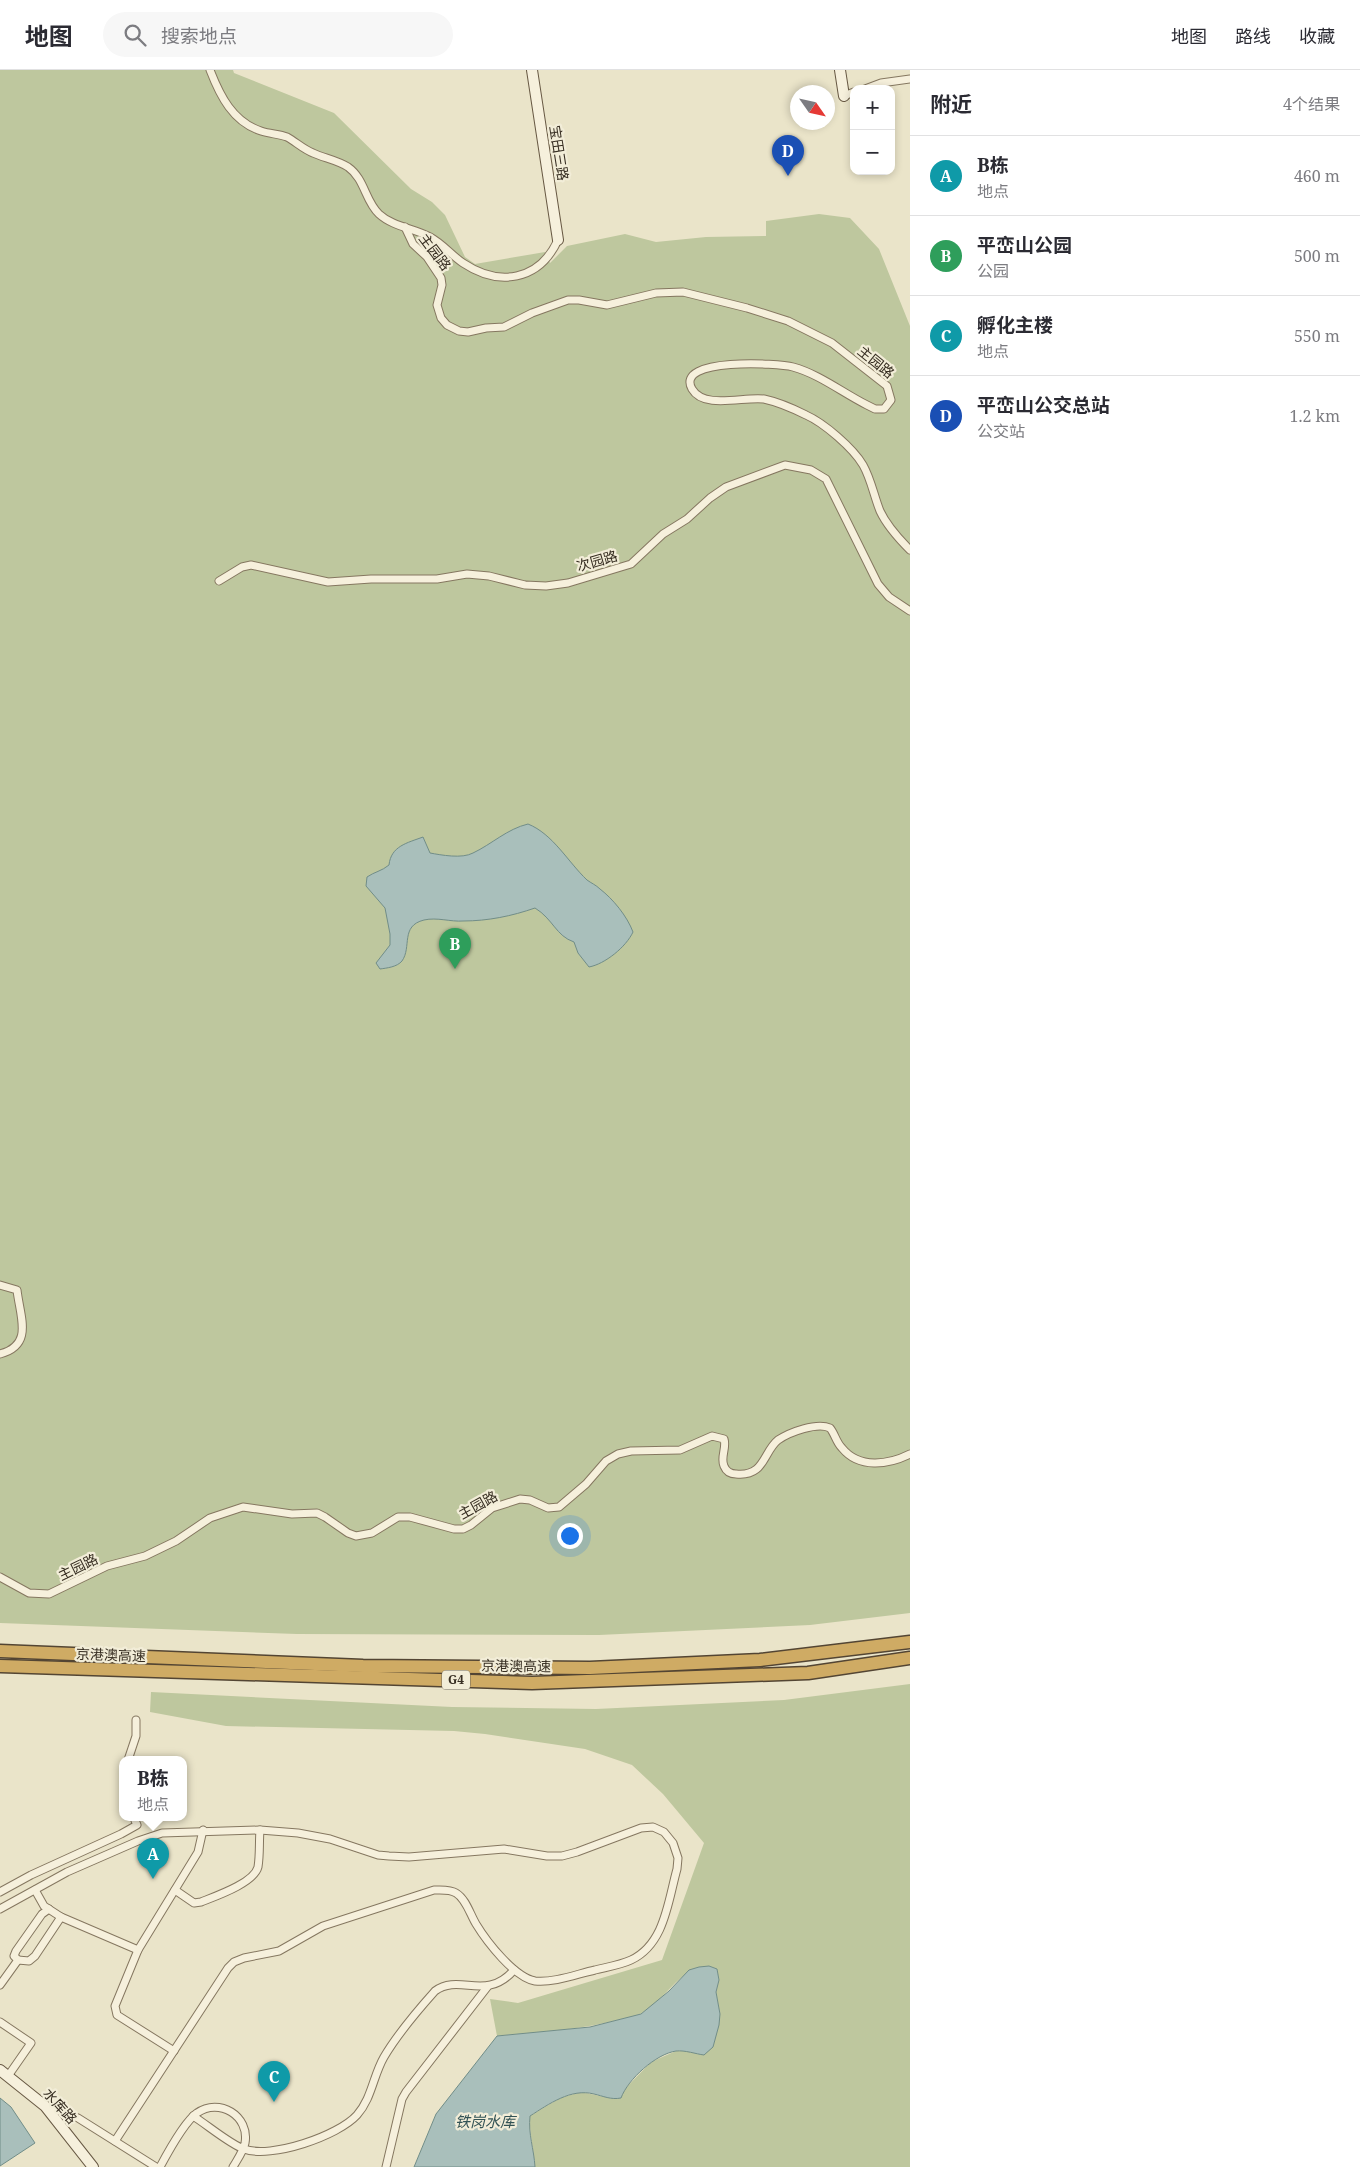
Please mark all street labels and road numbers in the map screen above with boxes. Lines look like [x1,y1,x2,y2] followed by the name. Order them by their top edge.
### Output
[546,124,573,182] street label: 宝田三路
[415,229,456,274] street label: 主园路
[854,341,899,382] street label: 主园路
[574,546,620,575] street label: 次园路
[455,1486,501,1523] street label: 主园路
[55,1549,101,1584] street label: 主园路
[76,1644,146,1665] street label: 京港澳高速
[481,1655,551,1676] street label: 京港澳高速
[442,1670,470,1690] road number: G4
[39,2084,81,2128] street label: 水库路

